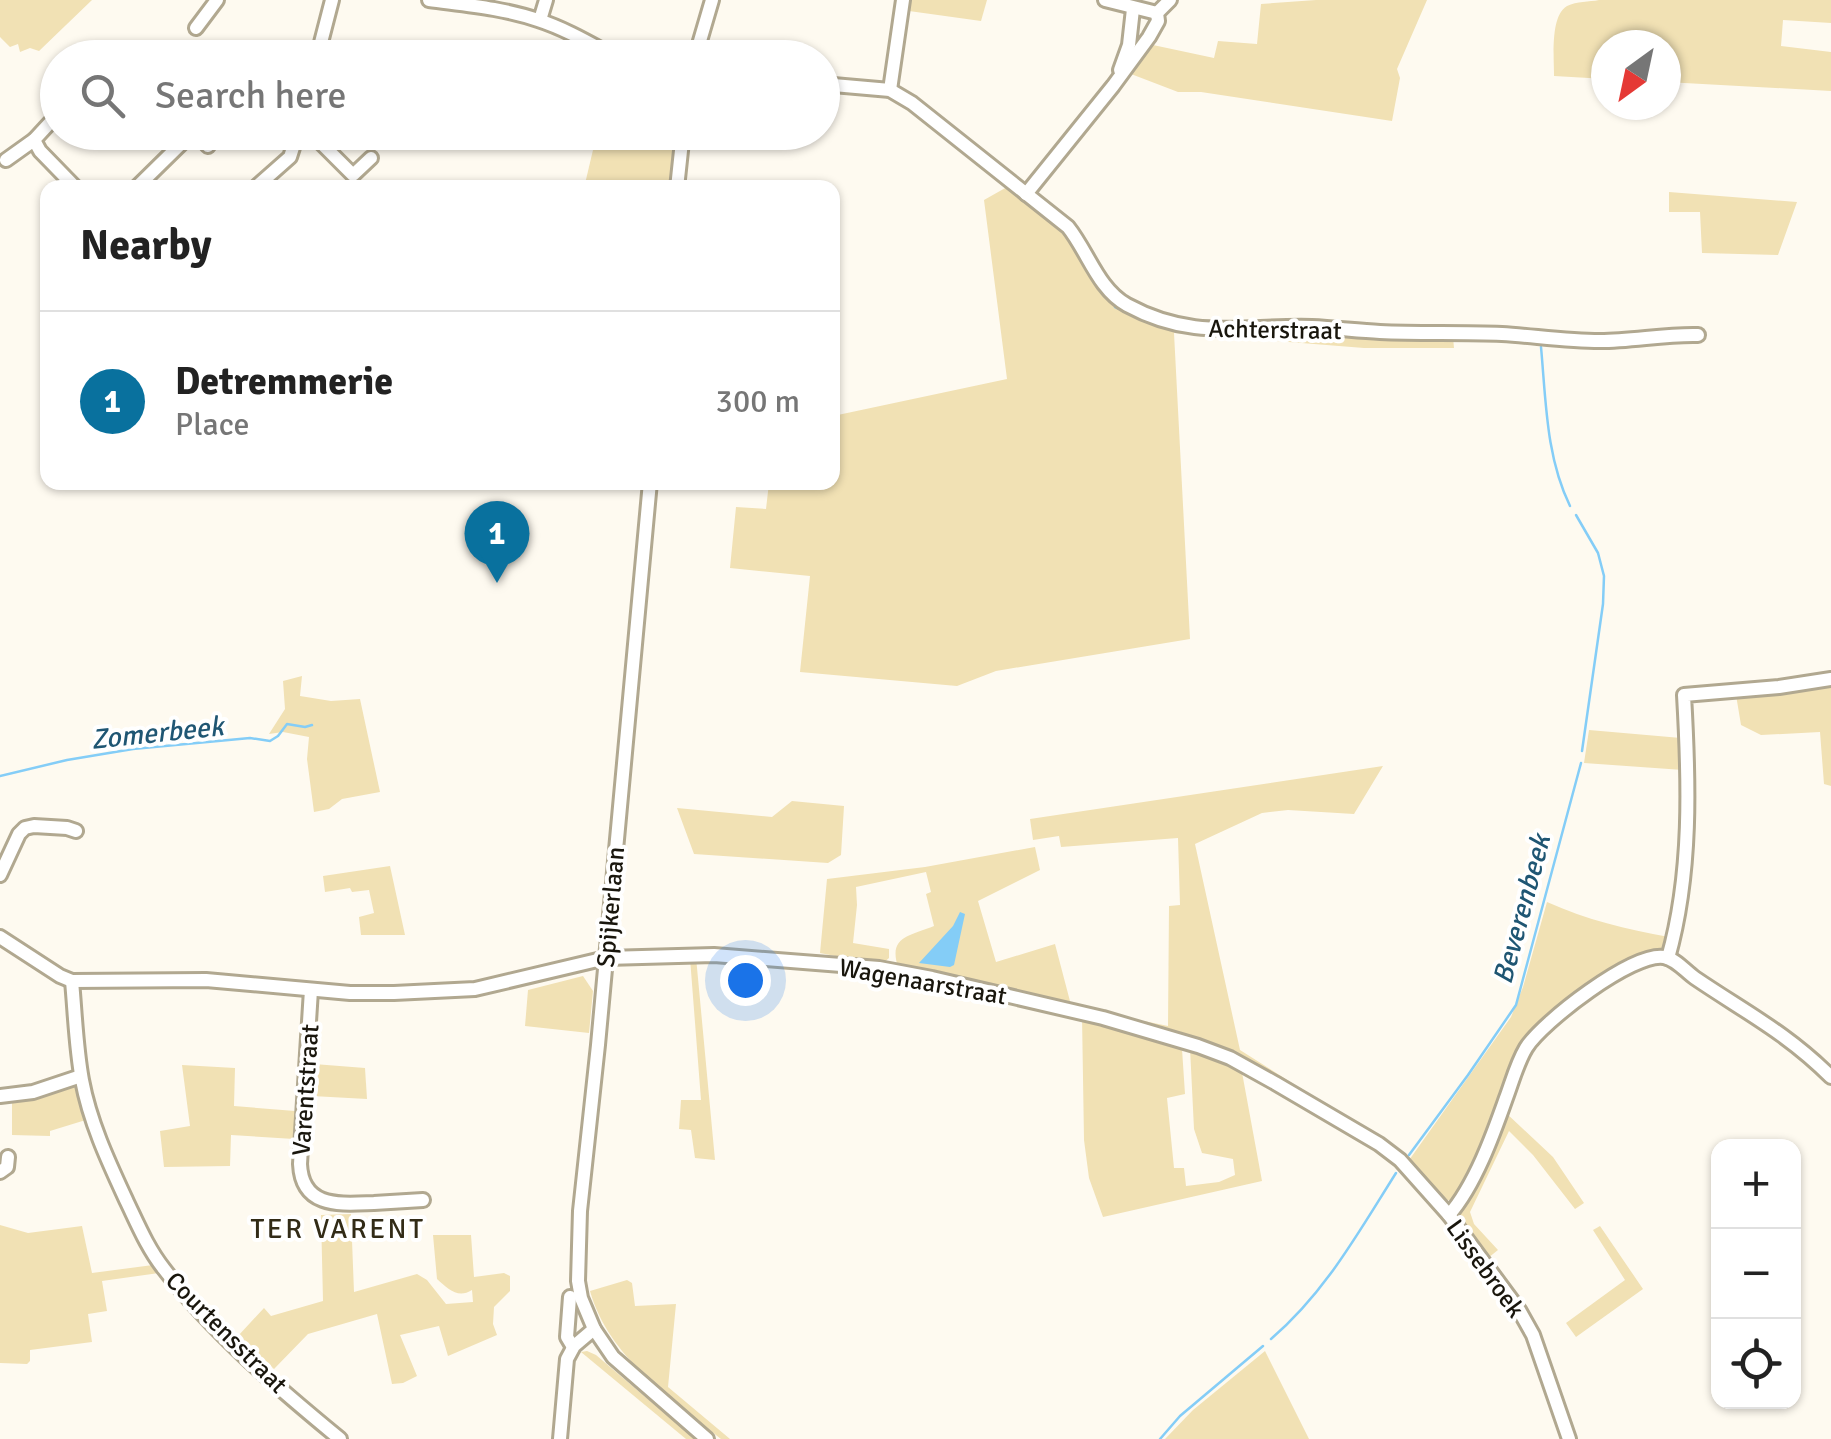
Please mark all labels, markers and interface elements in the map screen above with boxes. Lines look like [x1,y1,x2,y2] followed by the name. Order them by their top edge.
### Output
[1591,30,1681,120] north arrow
[40,40,840,150] search box
[75,68,130,123] icon: search
[155,72,347,119] text: Search here
[80,220,212,271] text: Nearby
[1208,313,1342,346] street label: Achterstraat
[175,358,393,405] text: Detremmerie
[104,382,121,421] text: 1
[716,382,800,421] text: 300 m
[175,405,250,444] text: Place
[464,500,530,583] pin: 1
[89,709,228,757] water label: Zomerbeek
[1486,828,1559,988] water label: Beverenbeek
[590,845,631,969] street label: Spijkerlaan
[837,952,1009,1012] street label: Wagenaarstraat
[720,955,771,1006] your location
[285,1023,326,1157] street label: Varentstraat
[1711,1139,1801,1409] map controls
[1711,1139,1801,1229] button: +
[251,1212,425,1246] district label: TER VARENT
[1440,1213,1532,1324] street label: Lissebroek
[1711,1229,1801,1319] button: −
[159,1265,294,1400] street label: Courtensstraat
[1711,1319,1801,1409] button: locate

